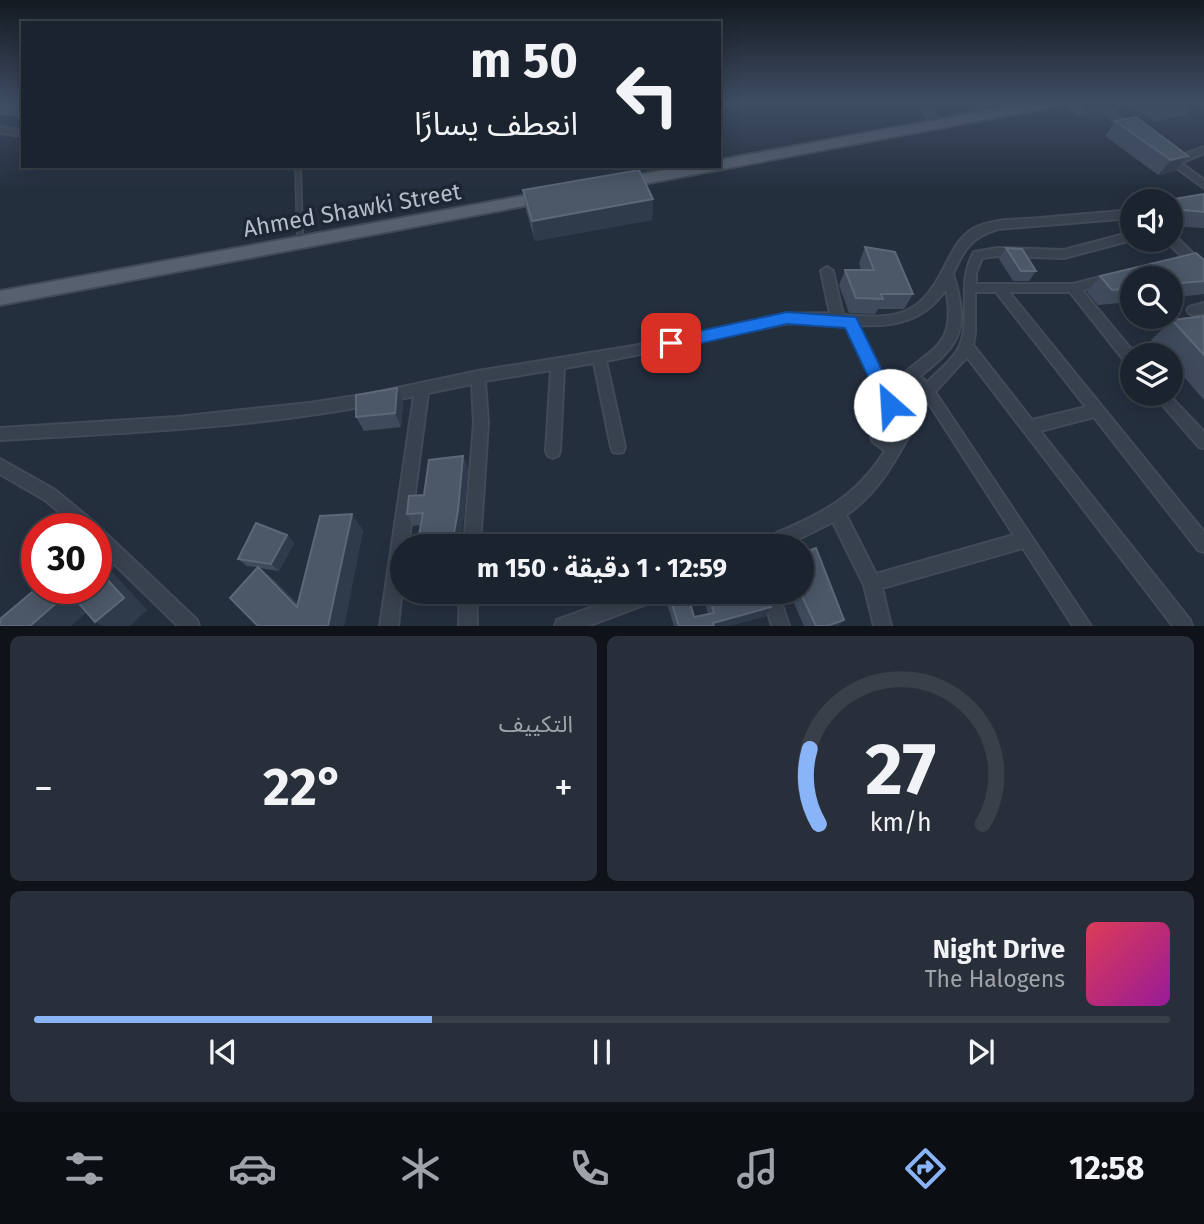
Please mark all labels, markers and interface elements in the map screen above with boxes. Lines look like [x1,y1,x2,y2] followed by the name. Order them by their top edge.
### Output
[470,31,578,90] text: 50 m
[602,49,693,140] icon: left
[414,105,578,143] text: انعطف يسارًا
[241,177,464,243] street label: Ahmed Shawki Street
[1120,189,1183,406] map controls
[1120,189,1183,252] button: sound
[1120,266,1183,329] button: search
[641,313,701,373] pin
[652,324,690,362] icon: arrive
[1120,343,1183,406] button: layers
[853,368,927,442] position arrow
[21,513,112,604] speed limit sign: 30
[477,553,727,584] text: 12:59 · 1 دقيقة · 150 m
[499,710,573,738] text: التكييف
[865,727,936,814] text: 27
[263,756,344,819] text: 22°
[34,765,53,811] text: −
[554,765,573,811] text: +
[870,808,931,838] text: km/h
[933,934,1065,965] text: Night Drive
[925,965,1065,993] text: The Halogens
[204,1033,242,1071] icon: previous
[583,1033,621,1071] icon: pause
[962,1033,1000,1071] icon: next
[60,1144,109,1193] icon: filters
[228,1144,277,1193] icon: car
[396,1144,445,1193] icon: climate
[565,1144,614,1193] icon: phone
[733,1144,782,1193] icon: music
[901,1144,950,1193] icon: directions
[1069,1149,1144,1187] text: 12:58

